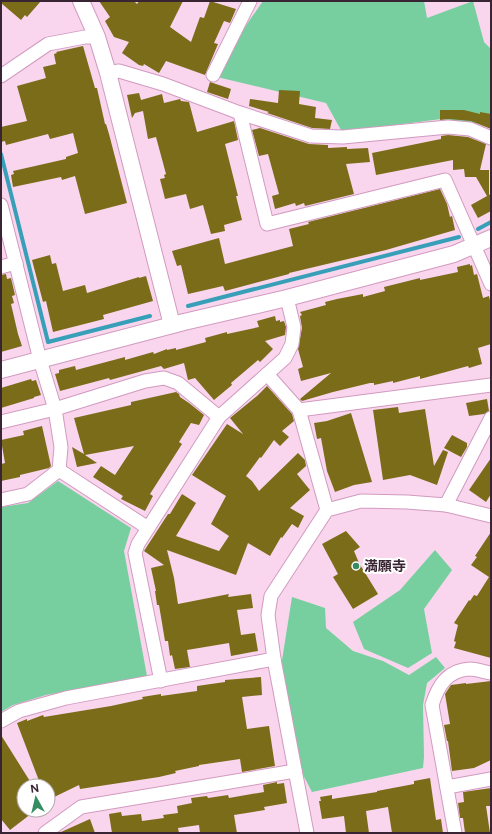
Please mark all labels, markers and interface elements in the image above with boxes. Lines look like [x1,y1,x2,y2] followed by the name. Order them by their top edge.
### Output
[364,558,406,575] place label: 満願寺
[351,561,361,571] marker: 満願寺
[16,778,56,818] north arrow
[30,782,40,796] text: N

